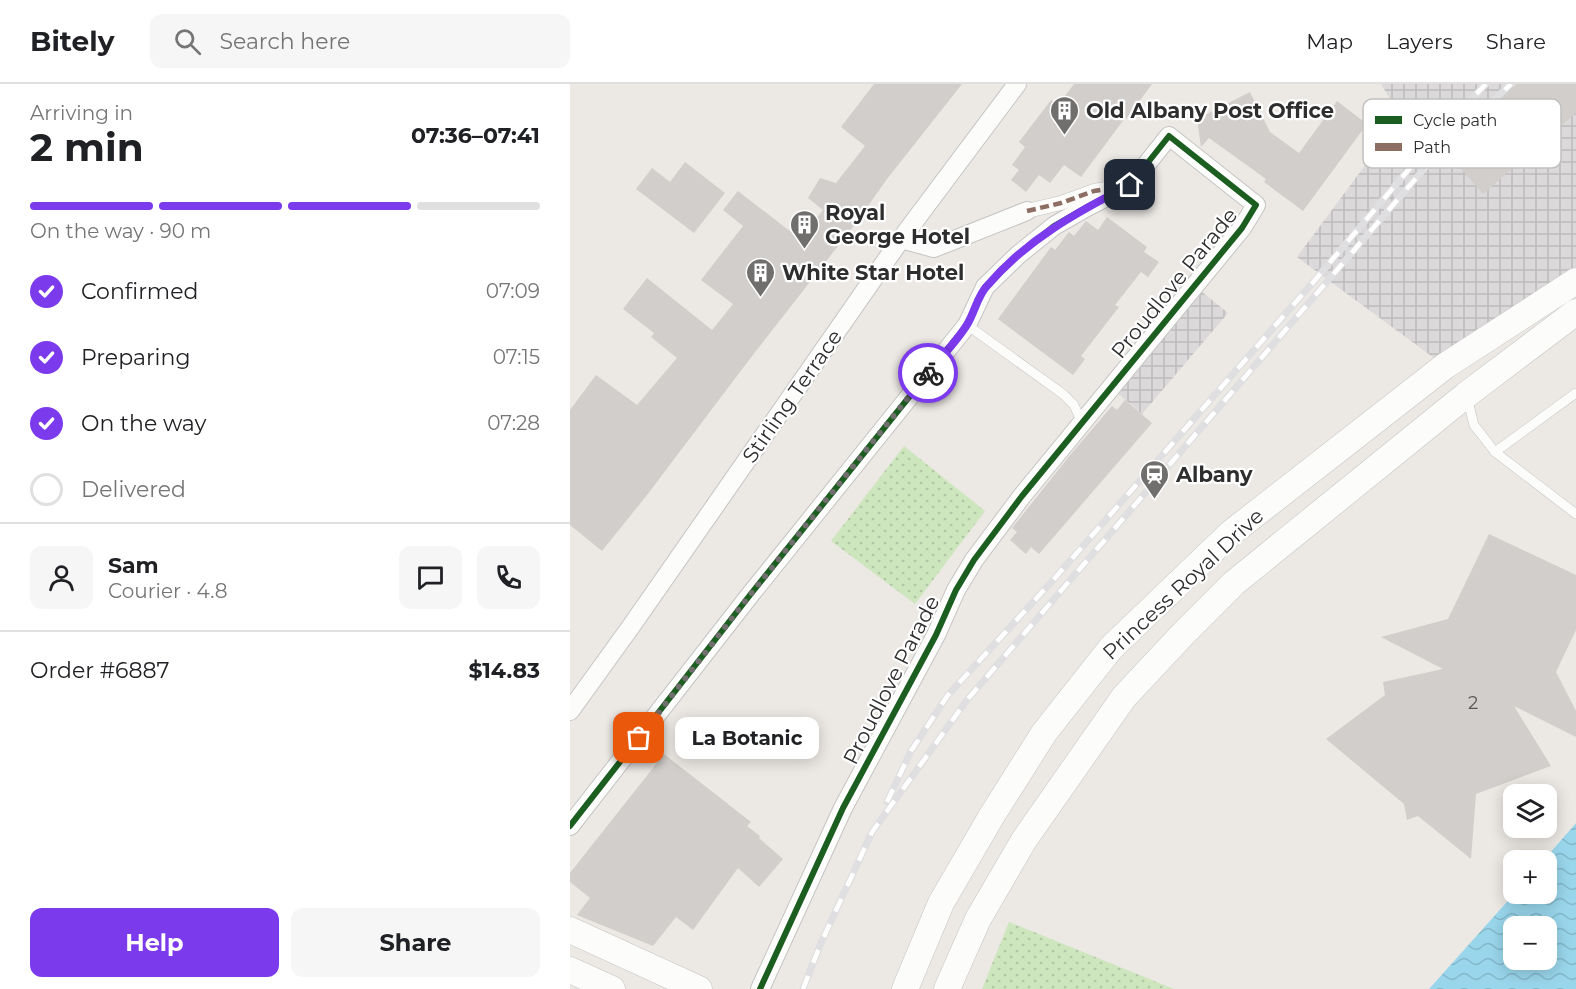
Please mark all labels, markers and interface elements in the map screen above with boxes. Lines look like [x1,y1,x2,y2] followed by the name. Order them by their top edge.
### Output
[150,14,570,68] search box
[30,24,114,58] text: Bitely
[171,25,204,58] icon: search
[219,28,350,55] text: Search here
[1306,29,1353,54] text: Map
[1386,29,1453,54] text: Layers
[1486,29,1546,54] text: Share
[1049,94,1081,136] building icon: Old Albany Post Office
[1086,98,1334,123] place label: Old Albany Post Office
[1363,99,1561,168] legend
[30,101,133,125] text: Arriving in
[1413,111,1497,130] text: Cycle path
[411,122,540,149] text: 07:36–07:41
[30,123,144,171] text: 2 min
[1413,138,1451,157] text: Path
[1104,159,1155,210] pin
[1113,168,1146,201] icon: home
[825,200,970,249] place label: Royal George Hotel
[1106,203,1242,363] street label: Proudlove Parade
[788,208,820,250] building icon: Royal George Hotel
[30,219,211,243] text: On the way · 90 m
[745,256,777,298] building icon: White Star Hotel
[782,260,964,285] place label: White Star Hotel
[30,275,63,308] icon: check
[81,278,198,305] text: Confirmed
[486,279,540,303] text: 07:09
[737,325,847,467] street label: Stirling Terrace
[30,341,63,374] icon: check
[898,343,958,403] courier
[81,344,190,371] text: Preparing
[493,345,540,369] text: 07:15
[912,357,945,390] icon: bike
[30,407,63,440] icon: check
[81,410,206,437] text: On the way
[487,411,540,435] text: 07:28
[1139,458,1171,500] station icon: Albany
[1175,462,1253,487] place label: Albany
[81,476,186,503] text: Delivered
[1097,503,1269,665] street label: Princess Royal Drive
[30,546,93,609] button: person
[399,546,462,609] button: chat
[477,546,540,609] button: phone
[108,552,159,579] text: Sam
[108,579,227,603] text: Courier · 4.8
[838,591,944,769] street label: Proudlove Parade
[30,657,170,684] text: Order #6887
[468,657,540,684] text: $14.83
[1468,692,1478,714] house number: 2
[613,712,664,763] pin
[675,717,819,759] callout: La Botanic
[622,721,655,754] icon: bag
[692,726,802,750] text: La Botanic
[1503,784,1557,970] map controls
[1503,784,1557,838] button: layers
[1503,850,1557,904] button: +
[30,908,279,977] button: Help
[291,908,540,977] button: Share
[1503,916,1557,970] button: −

